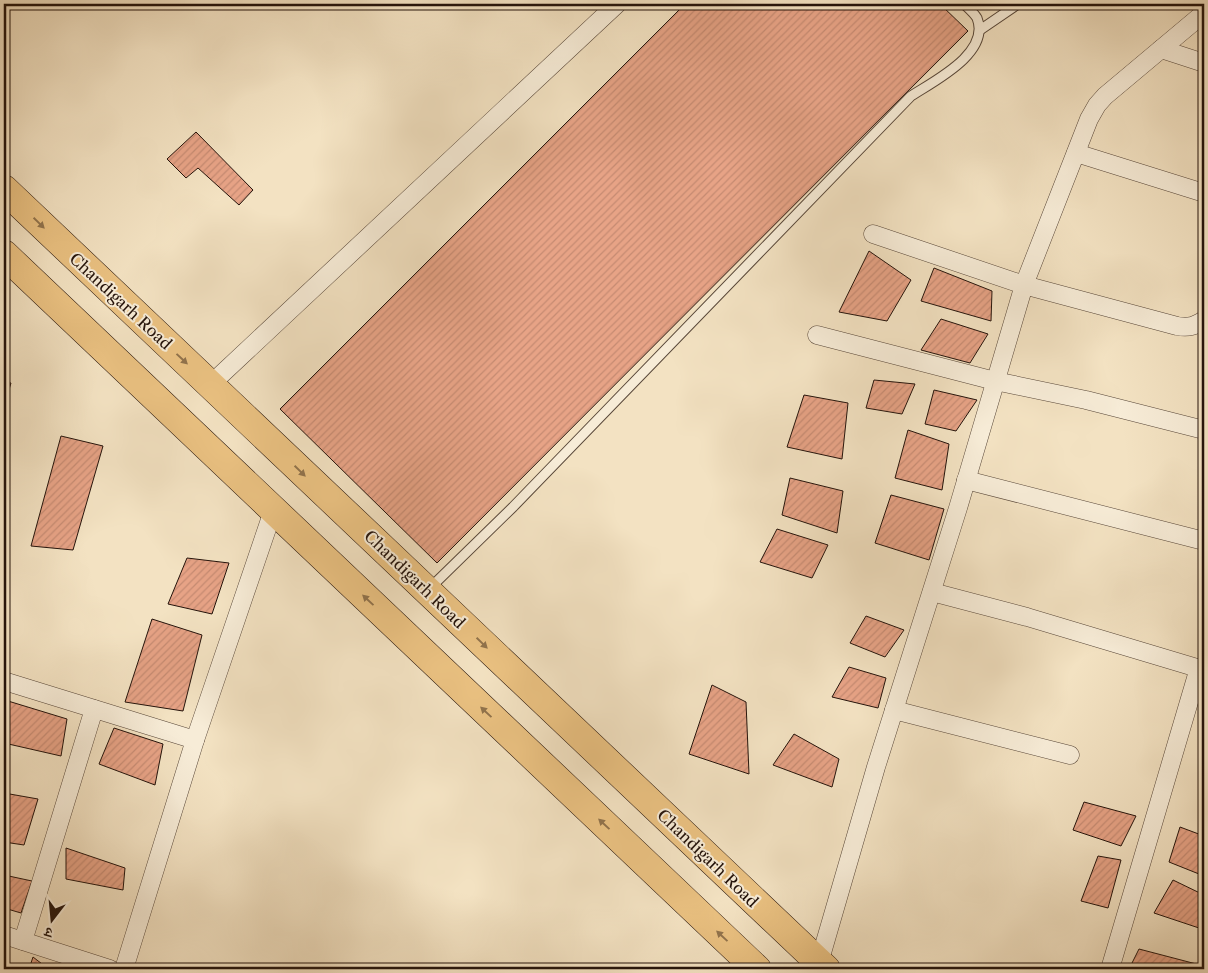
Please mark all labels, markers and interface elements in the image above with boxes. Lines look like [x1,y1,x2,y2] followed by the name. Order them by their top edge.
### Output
[33,217,45,229] one-way arrow
[66,248,177,354] street label: Chandigarh Road
[176,353,188,365] one-way arrow
[294,465,306,477] one-way arrow
[360,526,470,633] street label: Chandigarh Road
[362,594,374,606] one-way arrow
[475,637,487,649] one-way arrow
[480,706,492,718] one-way arrow
[653,805,763,912] street label: Chandigarh Road
[598,818,610,830] one-way arrow
[28,896,78,946] north arrow
[42,923,55,942] text: उ
[716,930,728,942] one-way arrow

